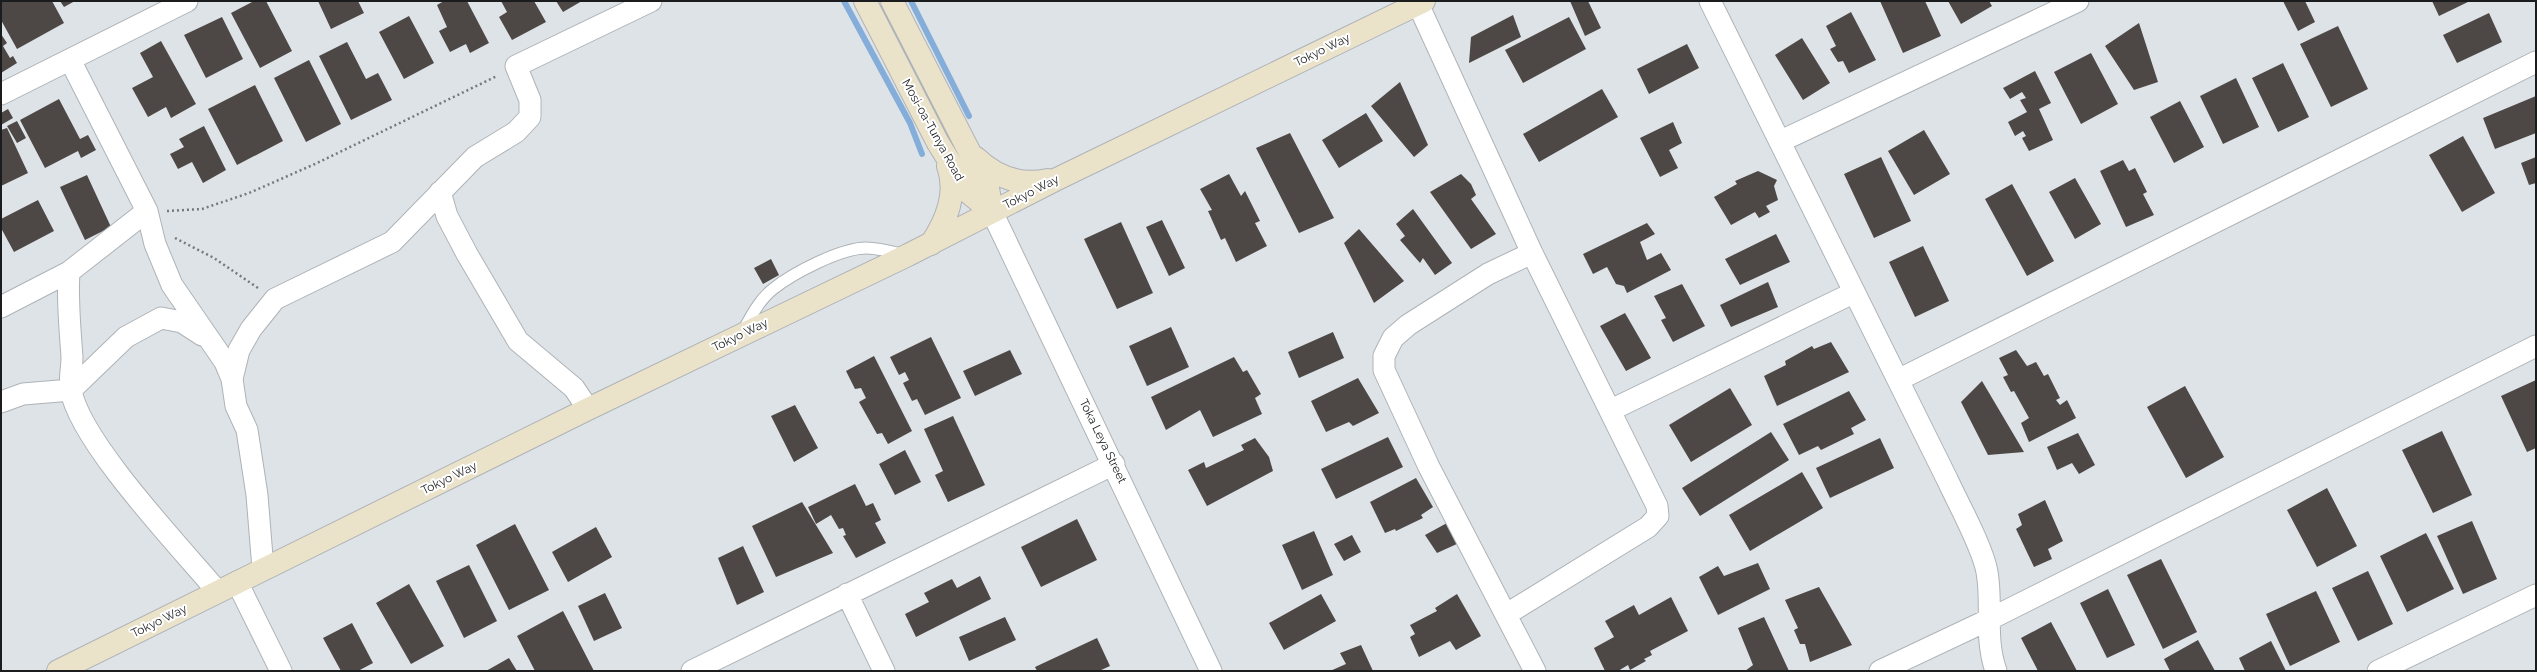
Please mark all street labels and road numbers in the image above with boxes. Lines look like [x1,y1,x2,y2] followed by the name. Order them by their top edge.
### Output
[1292,30,1353,70] street label: Tokyo Way
[899,77,967,183] street label: Mosi-oa-Tunya Road
[1001,172,1061,212] street label: Tokyo Way
[710,315,771,355] street label: Tokyo Way
[1077,397,1129,485] street label: Toka Leya Street
[419,458,480,498] street label: Tokyo Way
[129,601,190,641] street label: Tokyo Way

